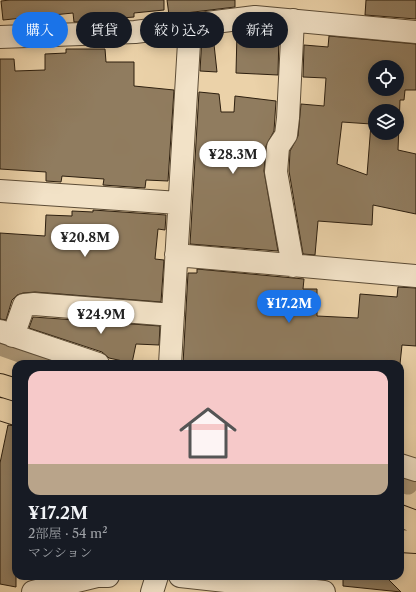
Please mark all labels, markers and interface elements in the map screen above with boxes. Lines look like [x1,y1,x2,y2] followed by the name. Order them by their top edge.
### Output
[12,12,68,48] chip: 購入
[76,12,132,48] chip: 賃貸
[140,12,224,48] chip: 絞り込み
[232,12,288,48] chip: 新着
[368,60,404,140] map controls
[368,60,404,96] button: locate
[368,104,404,140] button: layers
[200,141,266,175] pin: ¥28.3M
[208,146,258,162] text: ¥28.3M
[52,224,118,258] pin: ¥20.8M
[60,229,110,245] text: ¥20.8M
[256,290,322,324] pin: ¥17.2M
[266,295,312,311] text: ¥17.2M
[68,301,134,335] pin: ¥24.9M
[76,306,126,322] text: ¥24.9M
[172,397,244,469] icon: home
[28,503,88,523] text: ¥17.2M
[28,525,108,541] text: 2部屋 · 54 m²
[28,544,92,560] text: マンション

